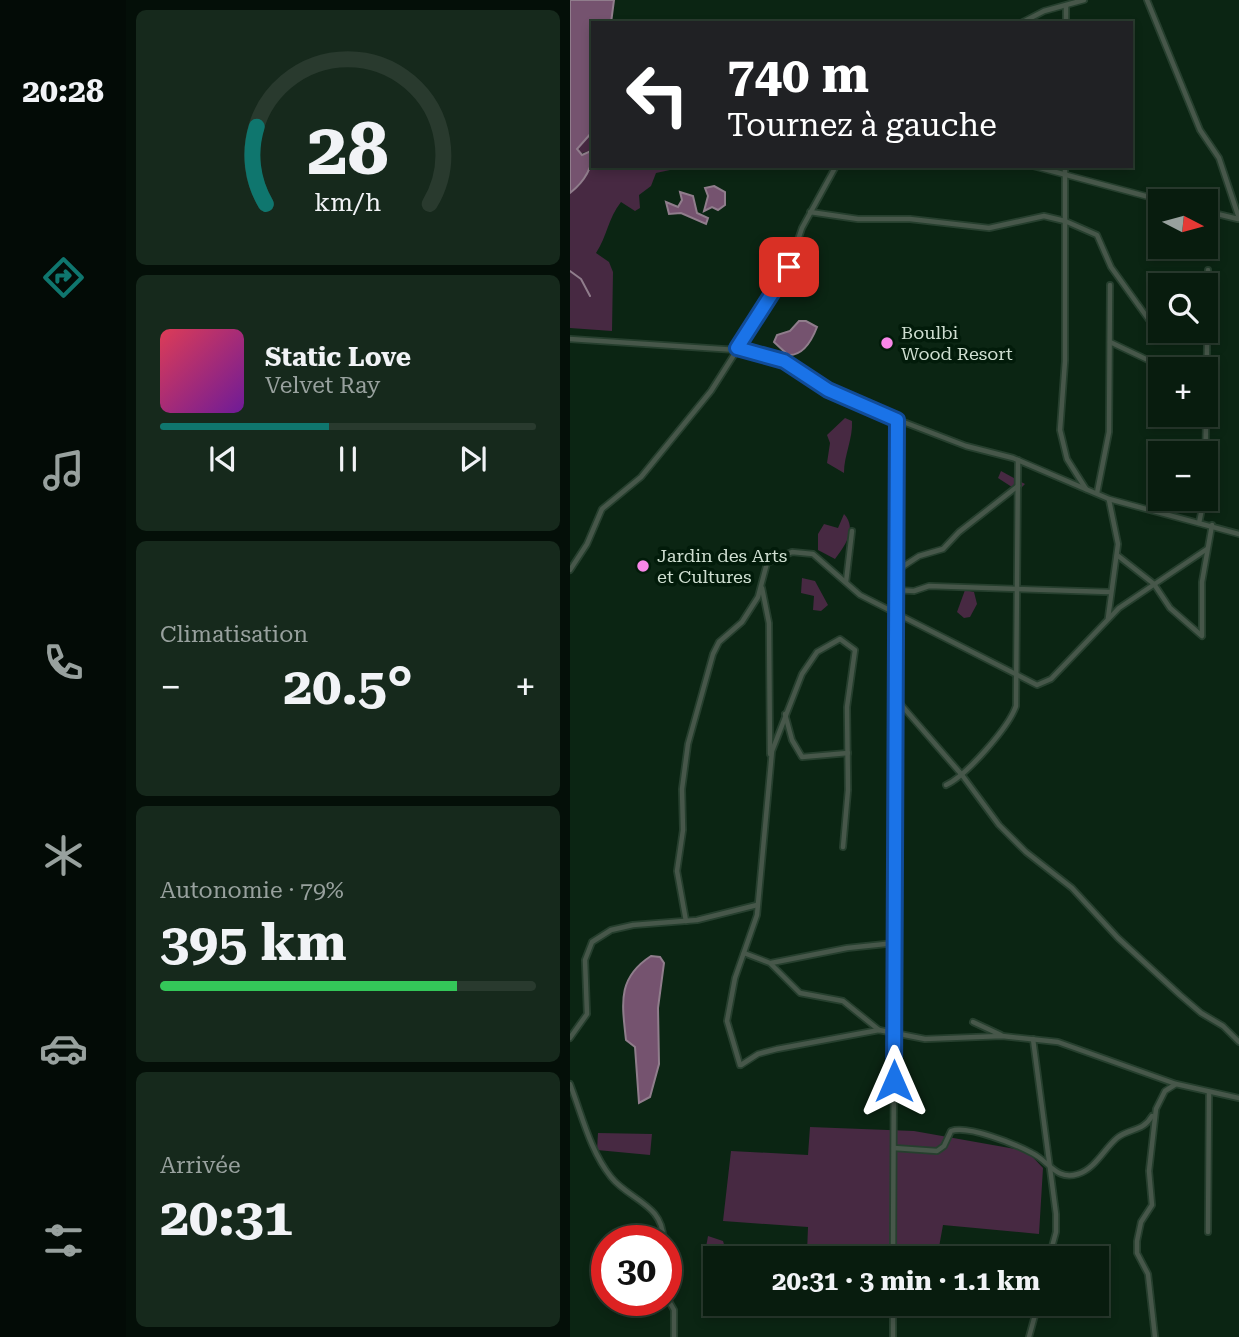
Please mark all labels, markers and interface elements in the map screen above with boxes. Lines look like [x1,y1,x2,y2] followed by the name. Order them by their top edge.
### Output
[727,47,869,104] text: 740 m
[612,49,703,140] icon: left
[22,72,104,110] text: 20:28
[727,106,997,144] text: Tournez à gauche
[307,107,389,192] text: 28
[315,188,381,217] text: km/h
[1148,189,1218,259] north arrow
[1148,189,1218,511] map controls
[759,237,819,297] pin
[770,248,808,286] icon: arrive
[39,253,88,302] icon: directions
[1148,273,1218,343] button: search
[901,322,1013,364] place label: Boulbi Wood Resort
[879,335,895,351] marker: Boulbi Wood Resort
[265,342,411,372] text: Static Love
[1148,357,1218,427] button: +
[265,372,380,399] text: Velvet Ray
[204,440,242,478] icon: previous
[329,440,367,478] icon: pause
[454,440,492,478] icon: next
[1148,441,1218,511] button: −
[39,446,88,495] icon: music
[657,545,787,587] place label: Jardin des Arts et Cultures
[635,558,651,574] marker: Jardin des Arts et Cultures
[160,621,308,648] text: Climatisation
[39,638,88,687] icon: phone
[283,656,413,717] text: 20.5°
[160,665,181,709] text: −
[515,665,536,709] text: +
[39,831,88,880] icon: climate
[160,877,344,904] text: Autonomie · 79%
[160,912,347,973] text: 395 km
[39,1024,88,1073] icon: car
[857,1044,931,1118] position arrow
[160,1152,241,1179] text: Arrivée
[160,1187,293,1248] text: 20:31
[39,1216,88,1265] icon: filters
[591,1225,682,1316] speed limit sign: 30
[772,1266,1040,1296] text: 20:31 · 3 min · 1.1 km

